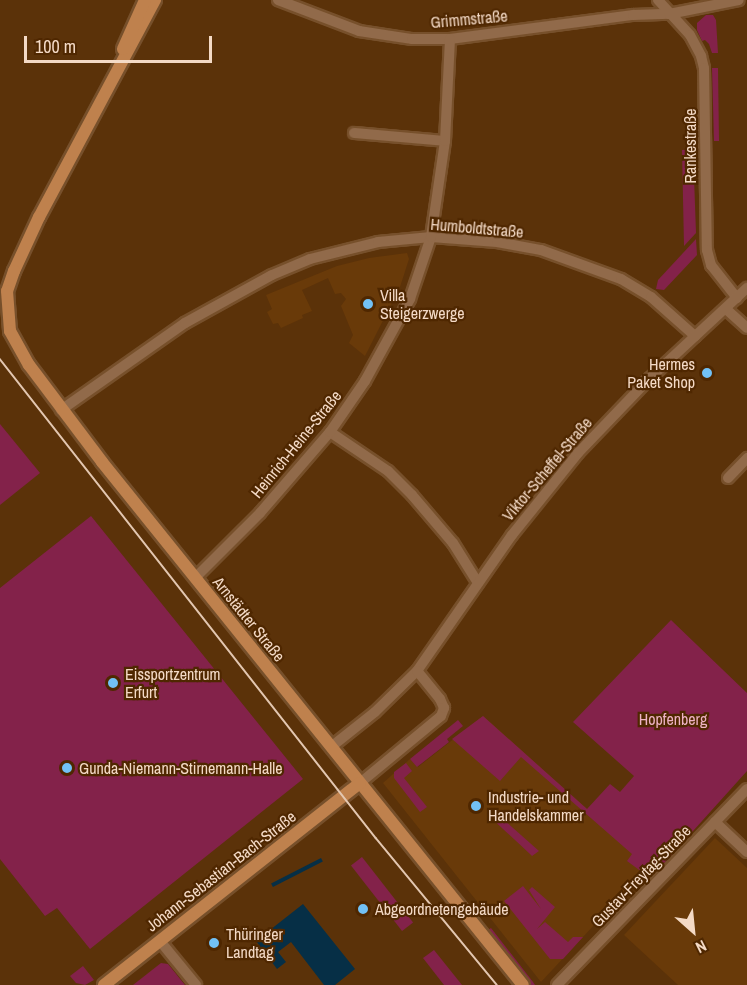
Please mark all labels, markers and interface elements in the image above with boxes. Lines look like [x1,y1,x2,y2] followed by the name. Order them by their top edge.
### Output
[430,6,508,32] street label: Grimmstraße
[27,24,214,62] scale bar
[35,34,76,59] text: 100 m
[680,108,700,184] street label: Rankestraße
[430,214,524,242] street label: Humboldtstraße
[380,285,465,323] place label: Villa Steigerzwerge
[361,297,375,311] marker: Villa Steigerzwerge
[627,354,695,392] place label: Hermes Paket Shop
[700,366,714,380] marker: Hermes Paket Shop
[247,386,345,502] street label: Heinrich-Heine-Straße
[498,413,596,525] street label: Viktor-Scheffel-Straße
[209,573,289,665] street label: Arnstädter Straße
[125,664,221,702] place label: Eissportzentrum Erfurt
[106,676,120,690] marker: Eissportzentrum Erfurt
[639,709,707,729] park label: Hopfenberg
[79,758,282,778] place label: Gunda-Niemann-Stirnemann-Halle
[60,761,74,775] marker: Gunda-Niemann-Stirnemann-Halle
[488,787,584,825] place label: Industrie- und Handelskammer
[469,799,483,813] marker: Industrie- und Handelskammer
[142,807,300,935] street label: Johann-Sebastian-Bach-Straße
[587,821,695,931] street label: Gustav-Freytag-Straße
[375,899,509,919] place label: Abgeordnetengebäude
[663,901,723,961] north arrow
[356,902,370,916] marker: Abgeordnetengebäude
[226,924,283,962] place label: Thüringer Landtag
[692,935,710,959] text: N
[207,936,221,950] marker: Thüringer Landtag

